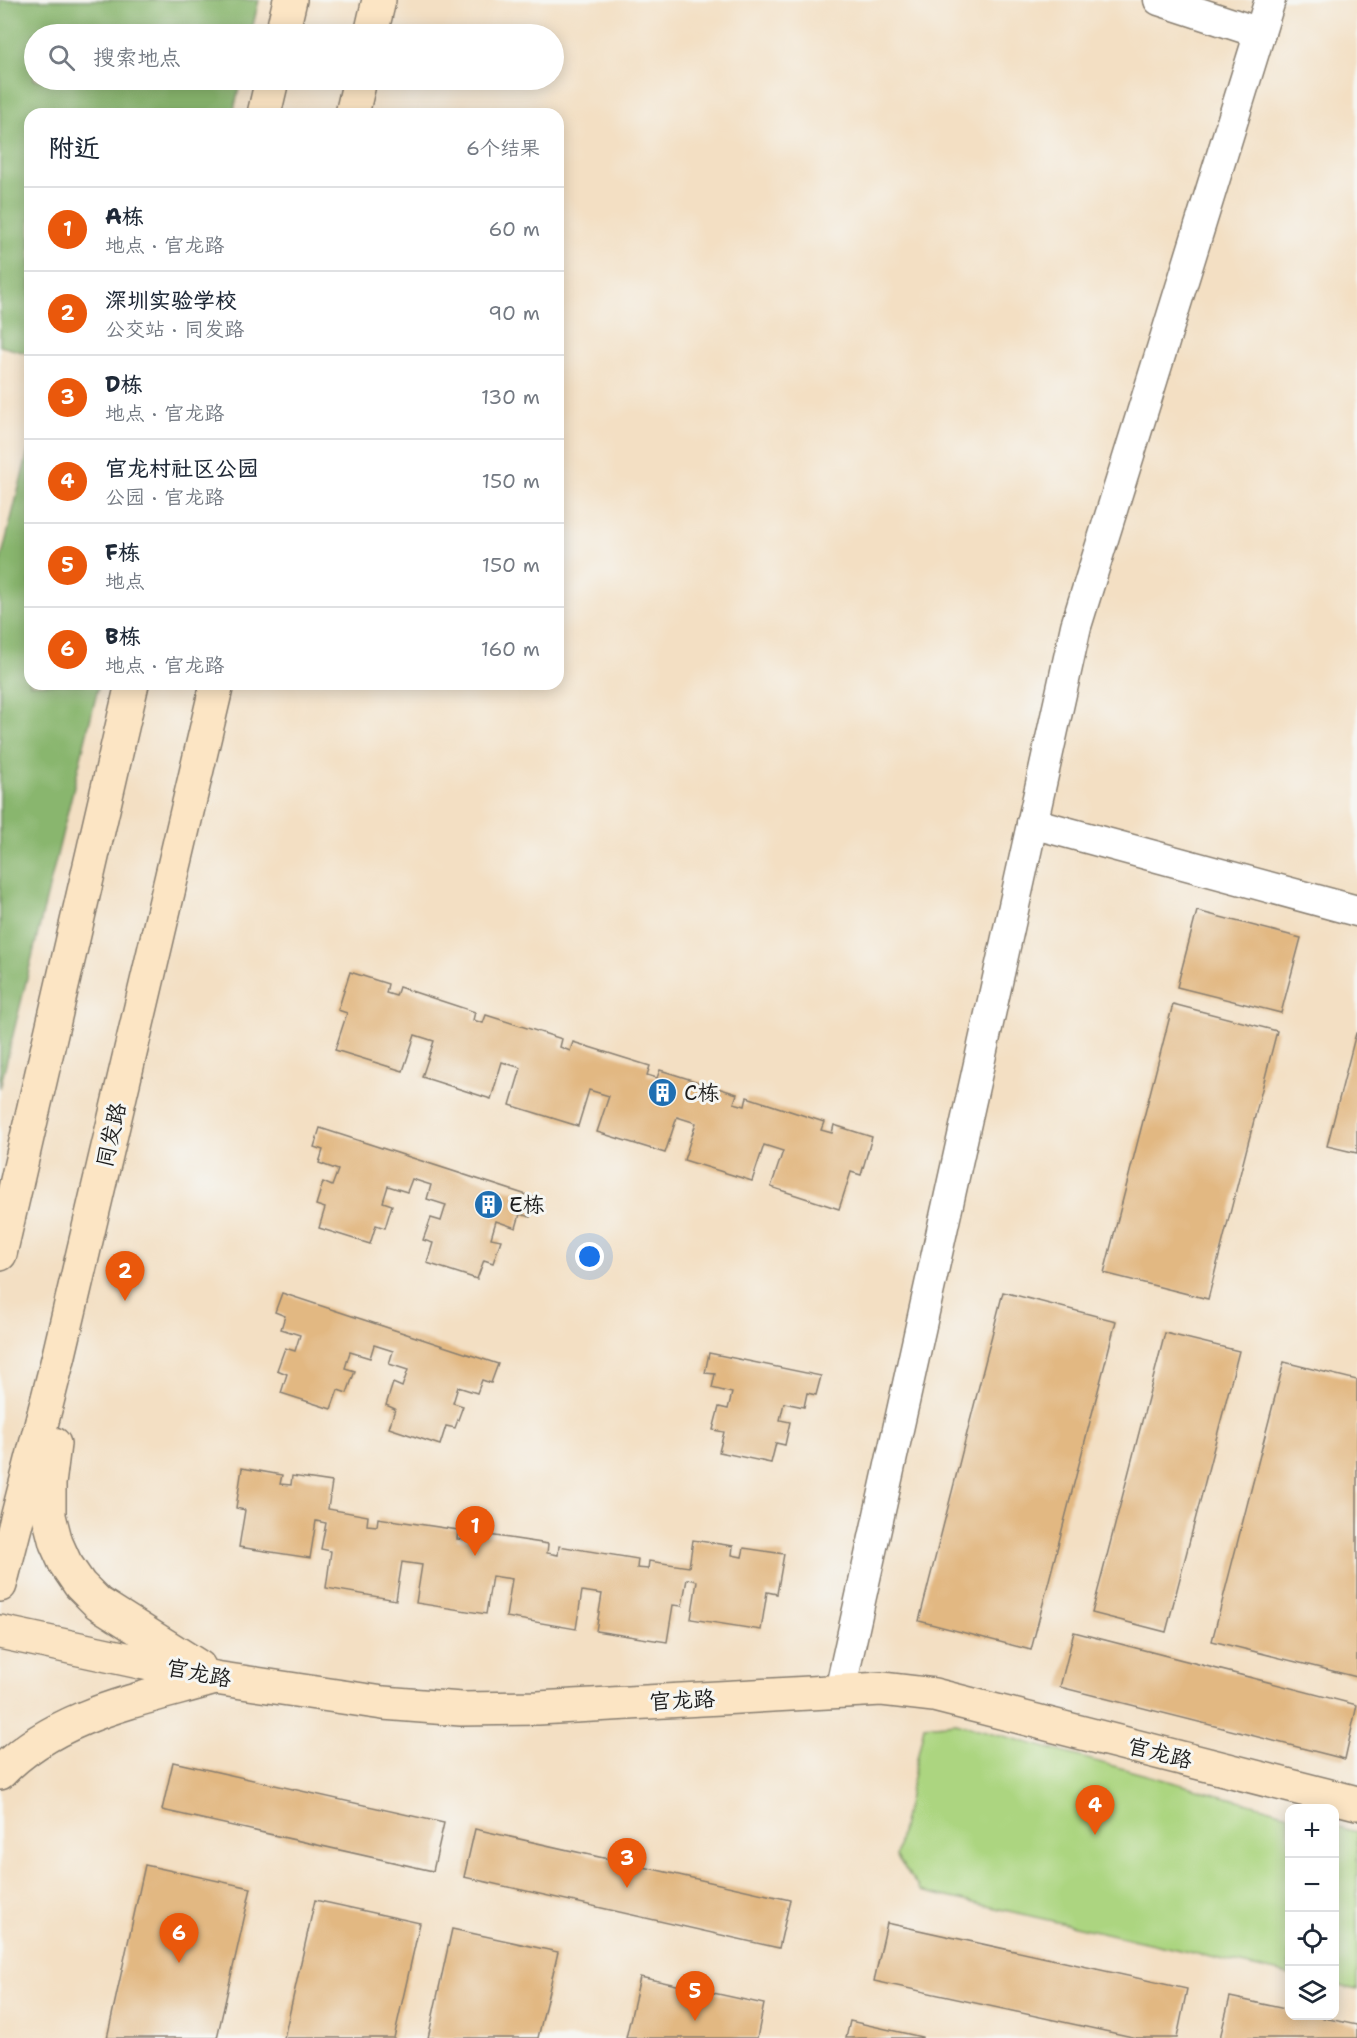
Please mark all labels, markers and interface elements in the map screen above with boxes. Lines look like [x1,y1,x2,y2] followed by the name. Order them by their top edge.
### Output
[24,24,564,90] search box
[45,41,78,74] icon: search
[93,43,181,72] text: 搜索地点
[48,130,100,165] text: 附近
[466,135,540,161] text: 6个结果
[105,202,144,231] text: A栋
[63,216,72,242] text: 1
[488,216,540,242] text: 60 m
[105,232,224,258] text: 地点 · 官龙路
[105,286,237,315] text: 深圳实验学校
[61,300,75,326] text: 2
[488,300,540,326] text: 90 m
[105,316,244,342] text: 公交站 · 同发路
[105,370,143,399] text: D栋
[61,384,75,410] text: 3
[481,384,540,410] text: 130 m
[105,400,224,426] text: 地点 · 官龙路
[105,454,259,483] text: 官龙村社区公园
[61,468,75,494] text: 4
[482,468,540,494] text: 150 m
[105,484,224,510] text: 公园 · 官龙路
[105,538,140,567] text: F栋
[61,552,74,578] text: 5
[482,552,540,578] text: 150 m
[105,568,145,594] text: 地点
[105,622,141,651] text: B栋
[61,636,75,662] text: 6
[481,636,540,662] text: 160 m
[105,652,224,678] text: 地点 · 官龙路
[647,1076,679,1108] building icon: C栋
[684,1078,720,1107] place label: C栋
[89,1100,133,1170] street label: 同发路
[472,1188,504,1220] building icon: E栋
[509,1190,545,1219] place label: E栋
[575,1242,604,1271] your location
[106,1252,144,1301] pin: 2
[456,1506,494,1556] pin: 1
[164,1652,234,1694] street label: 官龙路
[648,1684,716,1716] street label: 官龙路
[1124,1731,1196,1775] street label: 官龙路
[1076,1786,1114,1835] pin: 4
[1285,1804,1339,2020] map controls
[1285,1804,1339,1858] button: +
[608,1838,646,1888] pin: 3
[1285,1858,1339,1912] button: −
[1285,1912,1339,1966] button: locate
[160,1914,198,1963] pin: 6
[1285,1966,1339,2020] button: layers
[676,1972,714,2021] pin: 5

